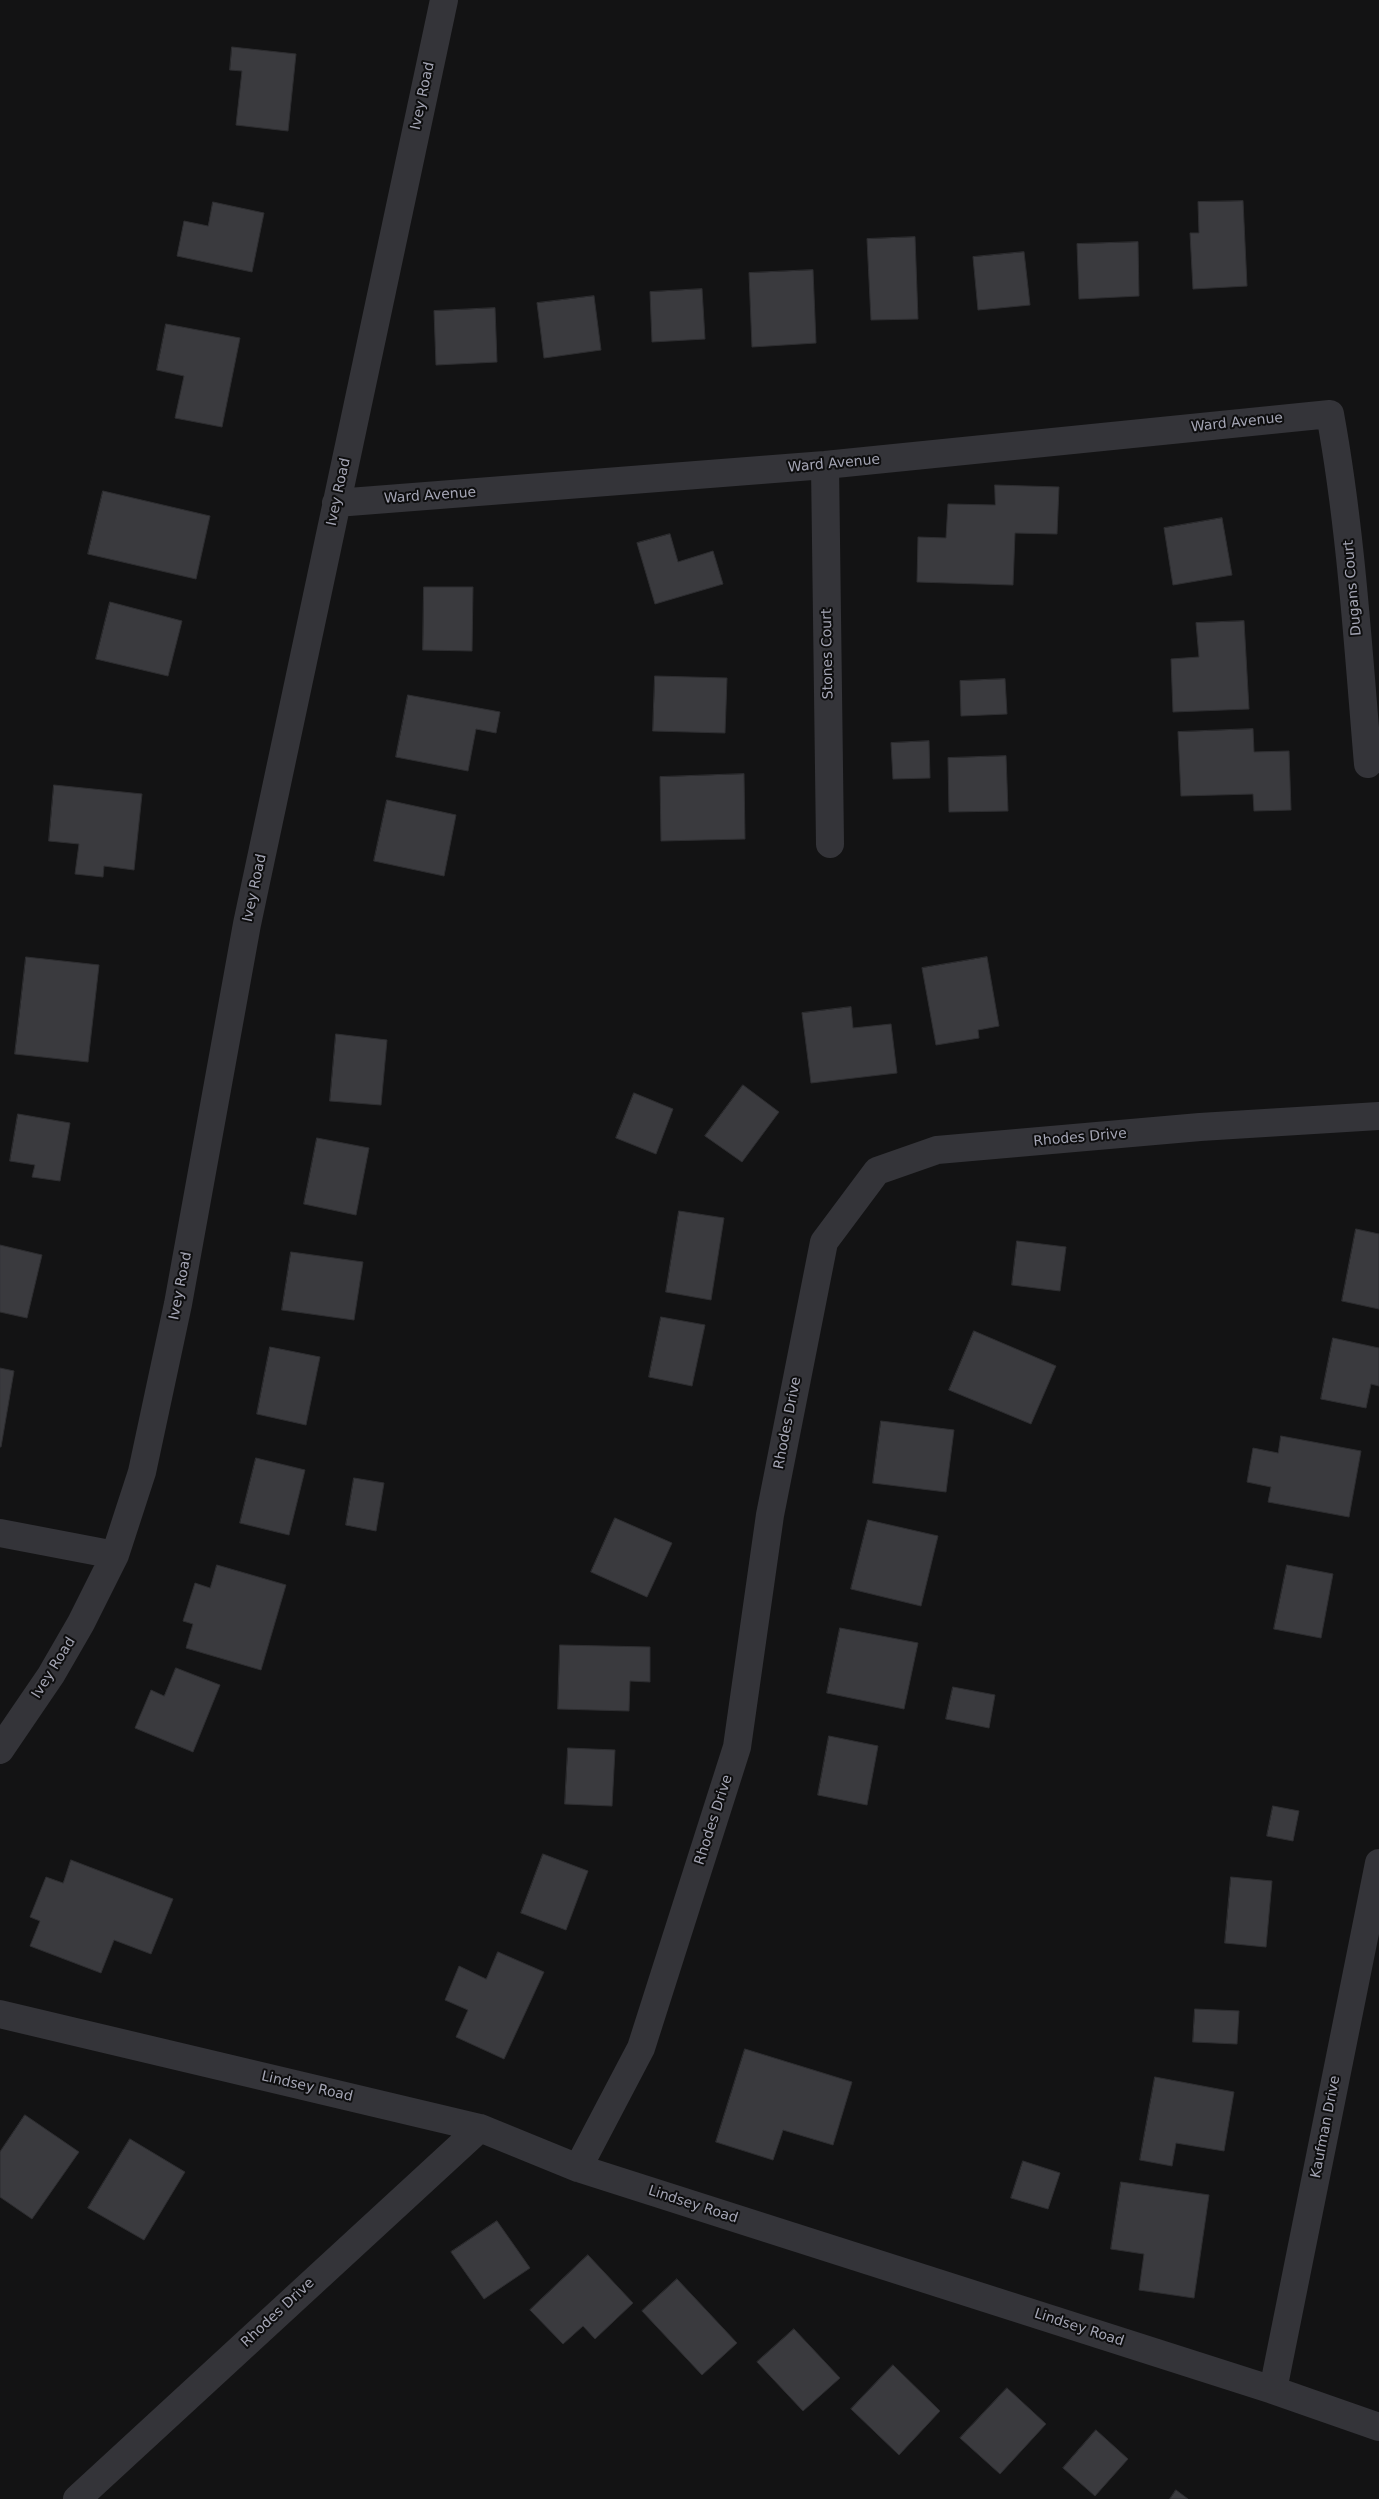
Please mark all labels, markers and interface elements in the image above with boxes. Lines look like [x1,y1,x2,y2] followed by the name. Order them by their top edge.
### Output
[408,61,438,131] street label: Ivey Road
[1190,410,1284,436] street label: Ward Avenue
[787,452,881,476] street label: Ward Avenue
[324,457,354,527] street label: Ivey Road
[383,484,477,508] street label: Ward Avenue
[1340,539,1366,637] street label: Dugans Court
[819,609,837,699] street label: Stones Court
[240,853,270,923] street label: Ivey Road
[1033,1126,1127,1150] street label: Rhodes Drive
[166,1251,196,1321] street label: Ivey Road
[771,1375,805,1471] street label: Rhodes Drive
[29,1634,79,1702] street label: Ivey Road
[692,1773,736,1867] street label: Rhodes Drive
[260,2068,354,2106] street label: Lindsey Road
[1308,2074,1344,2180] street label: Kaufman Drive
[646,2183,740,2227] street label: Lindsey Road
[238,2275,318,2351] street label: Rhodes Drive
[1032,2306,1126,2350] street label: Lindsey Road

